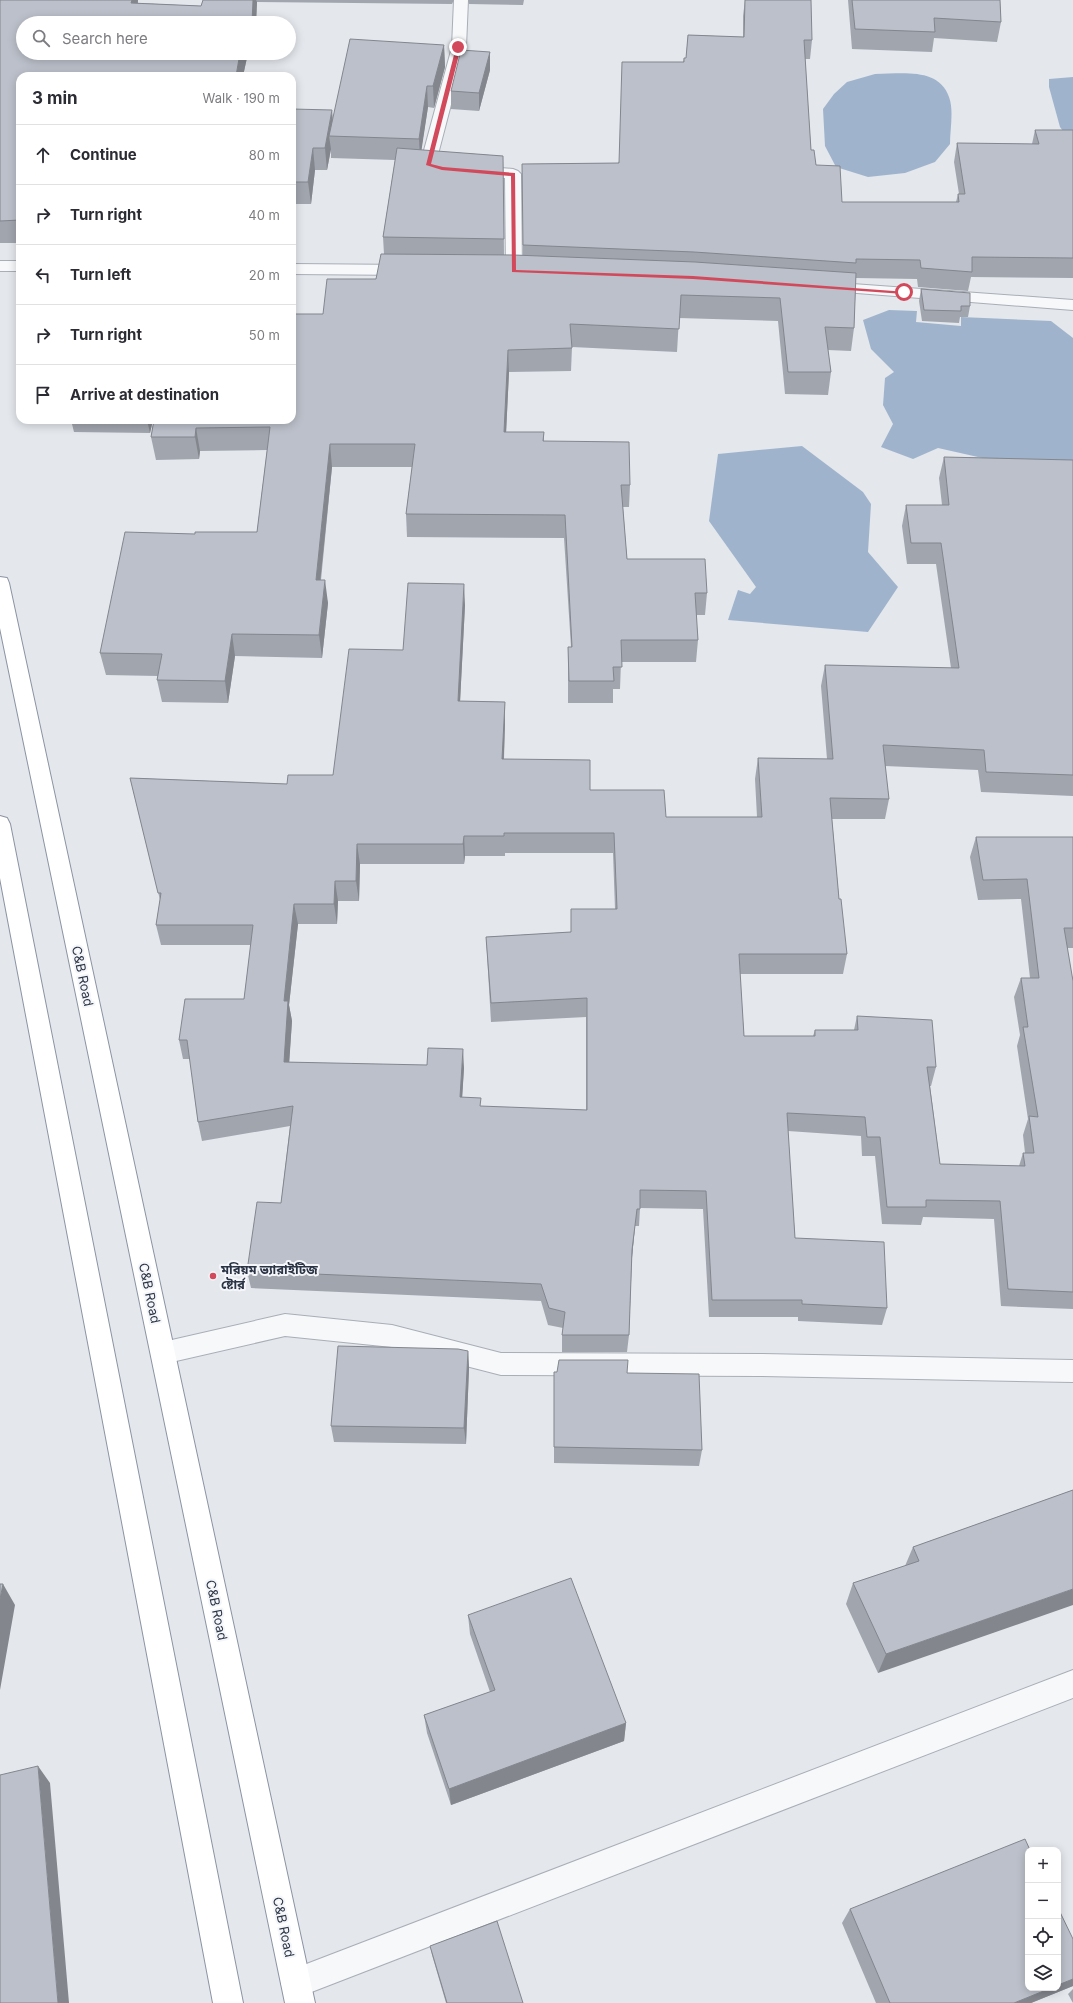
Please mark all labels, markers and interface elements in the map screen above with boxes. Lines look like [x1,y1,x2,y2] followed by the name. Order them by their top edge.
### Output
[16,16,296,60] search box
[30,27,52,49] icon: search
[62,29,148,48] text: Search here
[449,38,467,56] route end
[32,88,78,108] text: 3 min
[203,90,280,106] text: Walk · 190 m
[32,144,54,166] icon: ahead
[70,145,137,164] text: Continue
[249,147,280,163] text: 80 m
[32,204,54,226] icon: right
[70,205,142,224] text: Turn right
[248,207,280,223] text: 40 m
[32,264,54,286] icon: left
[70,265,131,284] text: Turn left
[249,267,280,283] text: 20 m
[895,283,913,301] route start
[32,324,54,346] icon: right
[70,325,142,344] text: Turn right
[249,327,280,343] text: 50 m
[32,384,54,406] icon: arrive
[70,385,219,404] text: Arrive at destination
[69,944,97,1008] street label: C&B Road
[136,1261,164,1325] street label: C&B Road
[220,1261,318,1292] place label: মরিয়ম ভ্যারাইটিজ ষ্টোর্র
[208,1271,218,1281] marker: মরিয়ম ভ্যারাইটিজ ষ্টোর্র
[203,1578,231,1642] street label: C&B Road
[1025,1847,1061,1991] map controls
[1025,1847,1061,1883] button: +
[1025,1883,1061,1919] button: −
[270,1895,298,1959] street label: C&B Road
[1025,1919,1061,1955] button: locate
[1025,1955,1061,1991] button: layers

